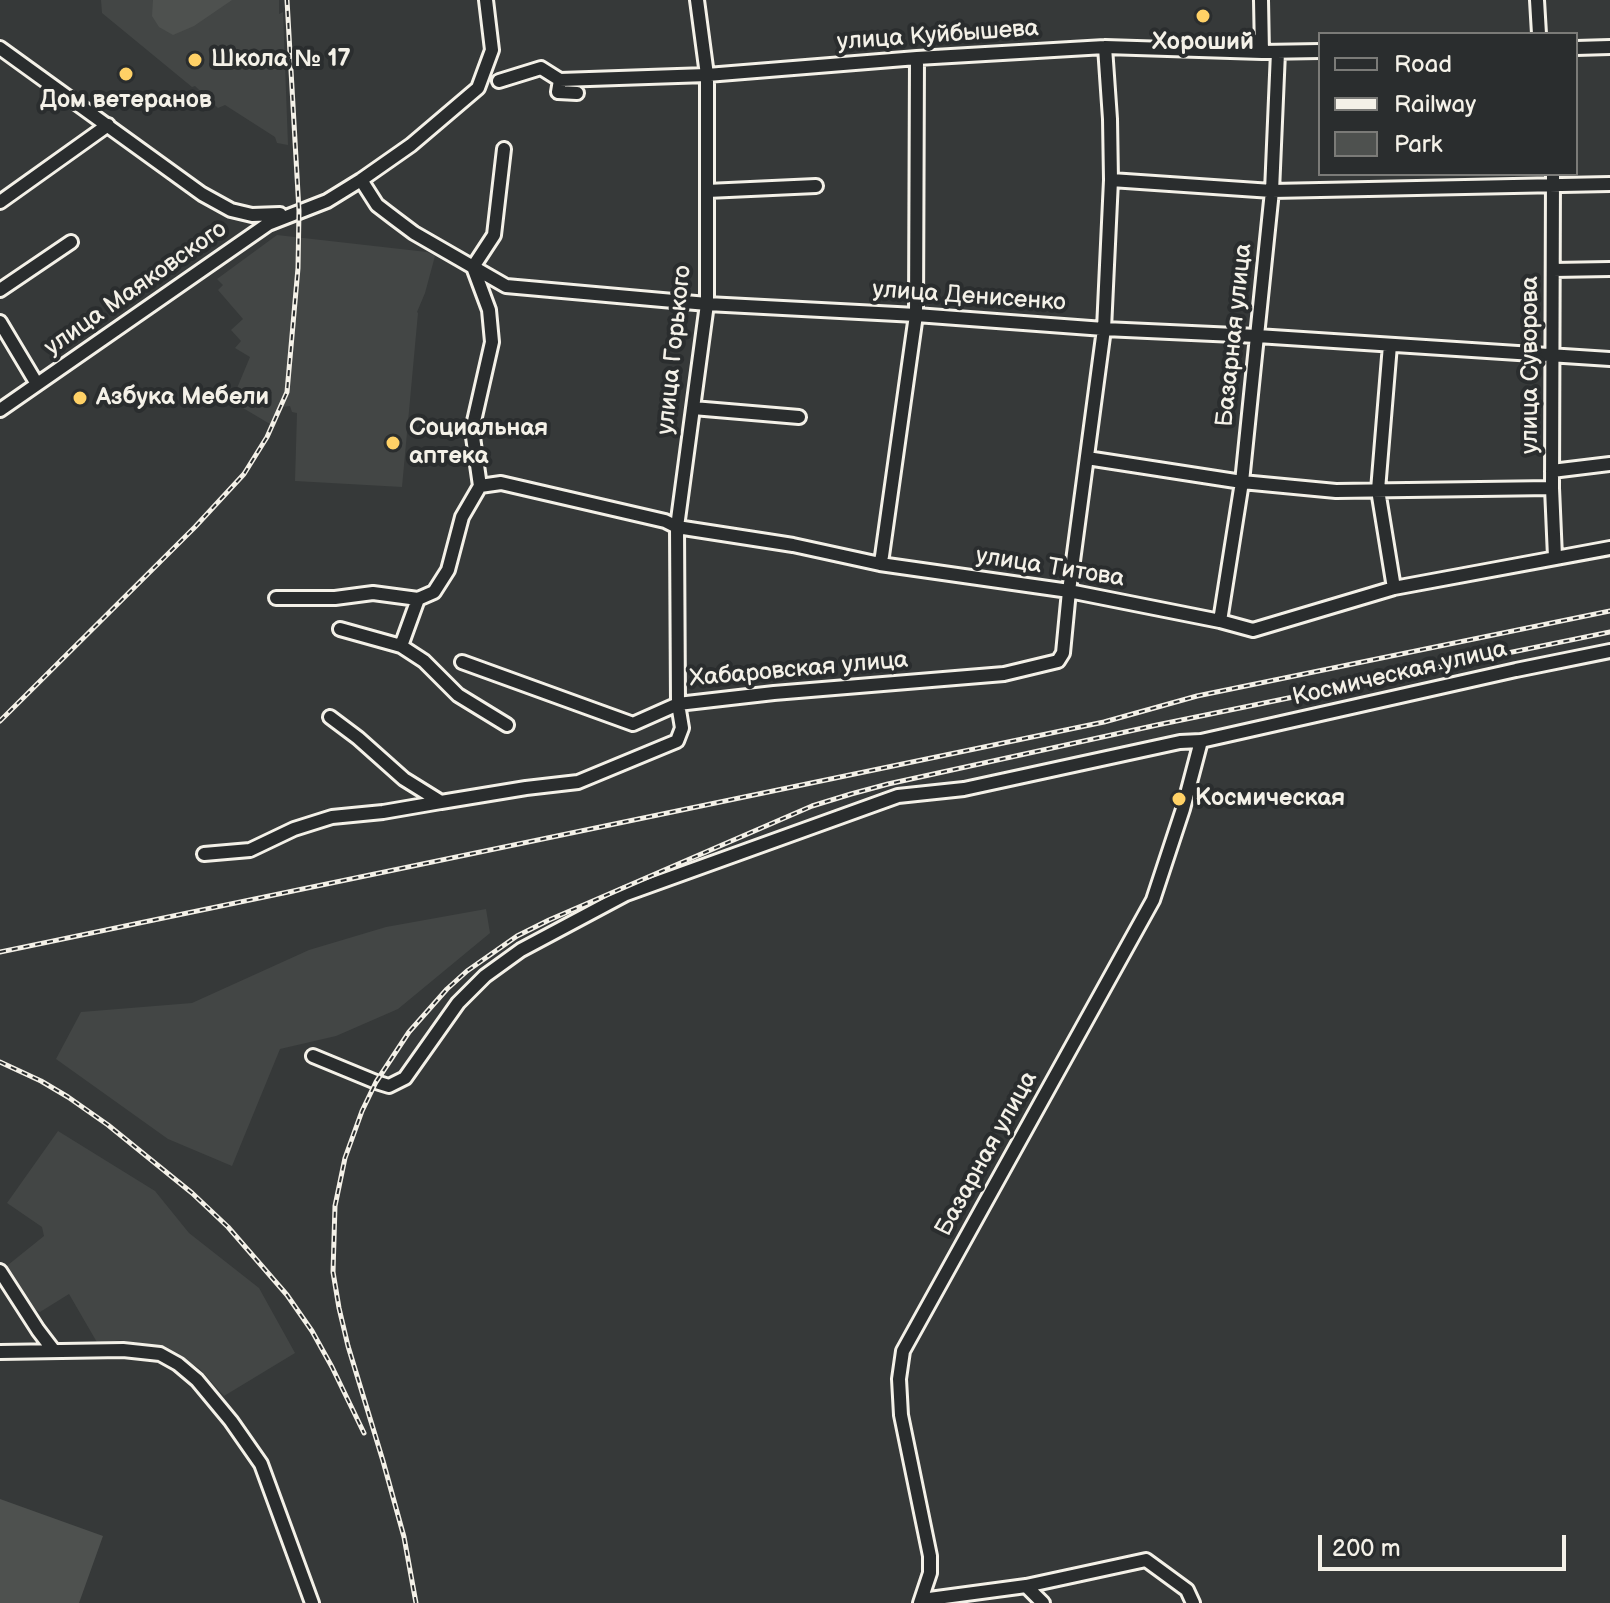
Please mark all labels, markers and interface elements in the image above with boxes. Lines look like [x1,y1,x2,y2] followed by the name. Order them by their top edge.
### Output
[1194,7,1212,25] marker: Хороший
[836,15,1040,57] street label: улица Куйбышева
[1152,29,1254,57] place label: Хороший
[1318,32,1578,176] legend
[211,46,351,74] place label: Школа № 17
[1394,50,1452,79] text: Road
[186,51,204,69] marker: Школа № 17
[117,65,135,83] marker: Дом ветеранов
[40,87,212,115] place label: Дом ветеранов
[1394,90,1476,119] text: Railway
[1394,130,1442,159] text: Park
[39,215,233,363] street label: улица Маяковского
[1211,242,1259,428] street label: Базарная улица
[652,264,698,436] street label: улица Горького
[871,276,1067,318] street label: улица Денисенко
[1517,276,1545,454] street label: улица Суворова
[96,384,269,412] place label: Азбука Мебели
[71,389,89,407] marker: Азбука Мебели
[409,415,548,471] place label: Социальная аптека
[384,434,402,452] marker: Социальная аптека
[974,542,1126,594] street label: улица Титова
[1290,635,1510,713] street label: Космическая улица
[689,646,909,694] street label: Хабаровская улица
[1195,785,1345,813] place label: Космическая
[1170,790,1188,808] marker: Космическая
[930,1067,1044,1241] street label: Базарная улица
[1322,1519,1570,1569] scale bar
[1332,1534,1401,1563] text: 200 m

